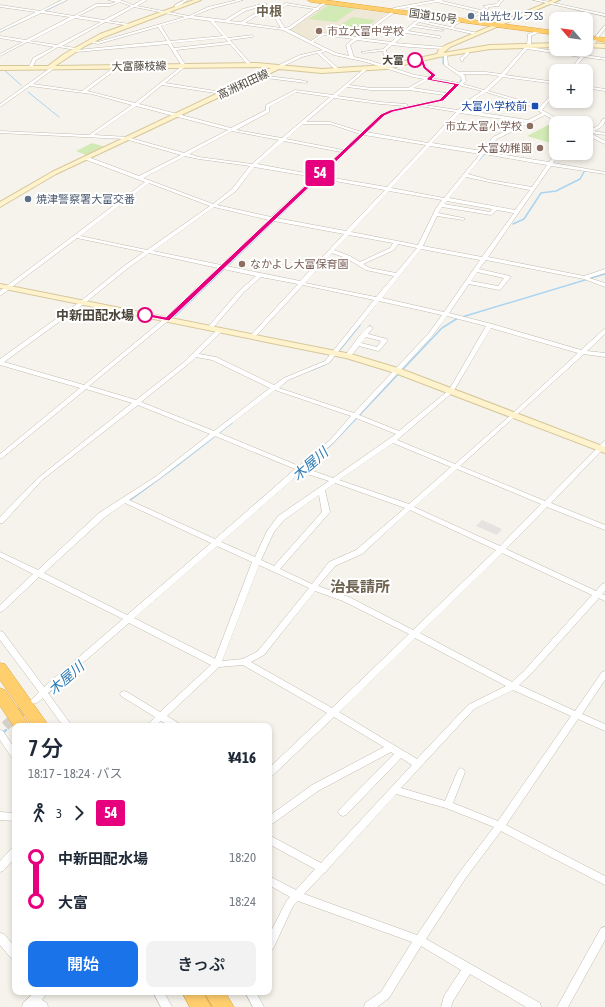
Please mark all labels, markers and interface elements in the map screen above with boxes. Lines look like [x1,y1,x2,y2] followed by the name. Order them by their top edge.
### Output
[256,4,282,19] district label: 中根
[408,7,458,25] street label: 国道150号
[479,10,544,22] place label: 出光セルフSS
[466,11,476,21] marker: 出光セルフSS
[549,12,593,56] north arrow
[549,12,593,160] map controls
[327,25,404,37] place label: 市立大富中学校
[314,26,324,36] marker: 市立大富中学校
[407,52,423,68] marker: 大富
[382,54,404,66] place label: 大富
[111,60,167,72] street label: 大富藤枝線
[549,64,593,108] button: +
[216,67,270,101] street label: 高洲和田線
[461,100,527,112] place label: 大富小学校前
[530,101,540,111] marker: 大富小学校前
[549,116,593,160] button: −
[445,120,522,132] place label: 市立大富小学校
[525,121,535,131] marker: 市立大富小学校
[477,142,532,154] place label: 大富幼稚園
[535,143,545,153] marker: 大富幼稚園
[302,160,338,186] line badge: 54
[313,165,327,181] text: 54
[36,193,135,205] place label: 焼津警察署大富交番
[23,194,33,204] marker: 焼津警察署大富交番
[250,258,348,270] place label: なかよし大富保育園
[237,259,247,269] marker: なかよし大富保育園
[137,307,153,323] marker: 中新田配水場
[56,308,134,323] place label: 中新田配水場
[289,443,333,484] water label: 木屋川
[330,578,390,595] district label: 治長請所
[45,657,89,698] water label: 木屋川
[28,735,63,761] text: 7 分
[228,749,256,766] text: ¥416
[28,766,123,781] text: 18:17 – 18:24 · バス
[28,802,50,824] icon: walk
[68,802,90,824] icon: forward
[104,805,117,821] text: 54
[56,806,62,821] text: 3
[58,850,148,867] text: 中新田配水場
[229,850,256,865] text: 18:20
[58,894,88,911] text: 大富
[229,894,256,909] text: 18:24
[28,941,138,987] button: 開始
[146,941,256,987] button: きっぷ

